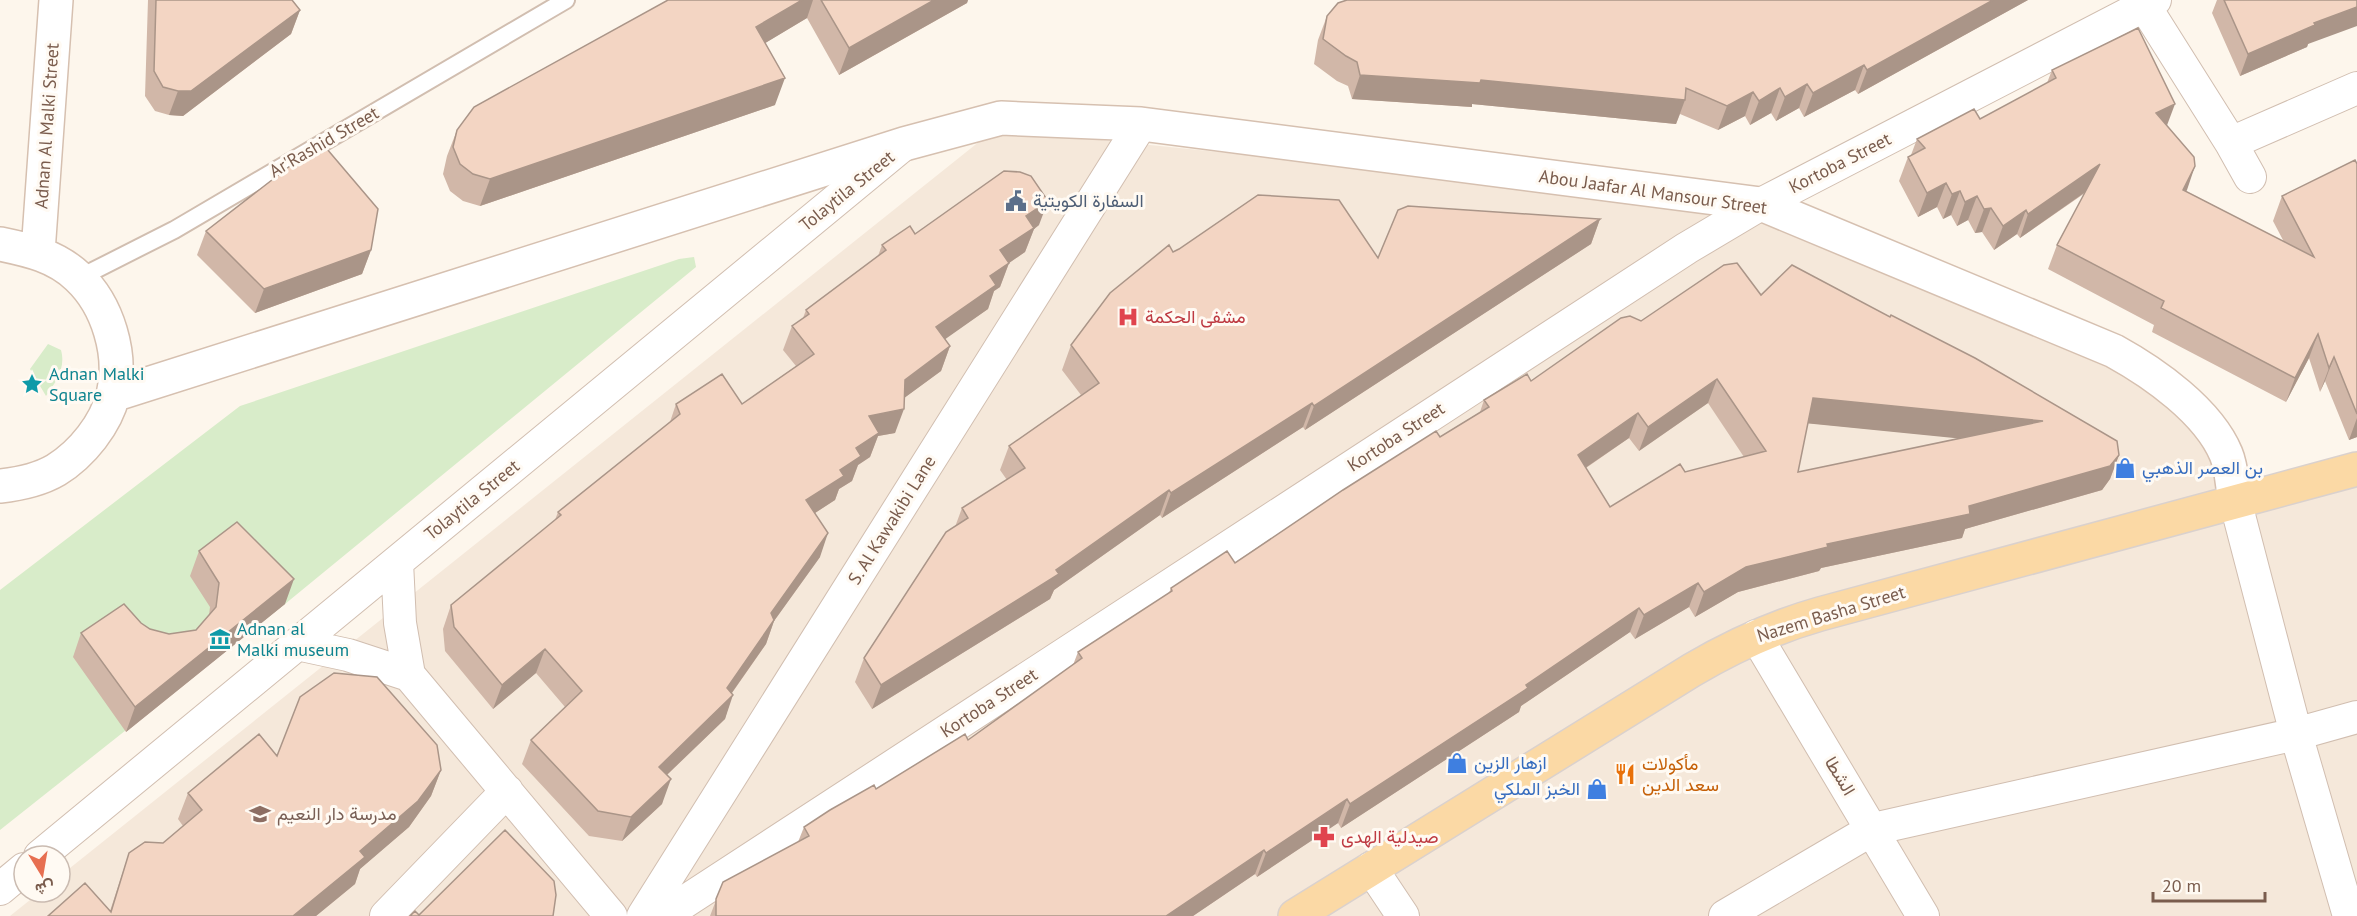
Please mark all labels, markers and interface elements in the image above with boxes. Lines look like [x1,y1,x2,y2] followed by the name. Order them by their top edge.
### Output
[29,42,64,210] street label: Adnan Al Malki Street
[265,101,383,182] street label: Ar'Rashid Street
[1785,127,1895,198] street label: Kortoba Street
[794,145,899,236] street label: Tolaytila Street
[1538,164,1769,219] street label: Abou Jaafar Al Mansour Street
[1004,189,1028,213] public building icon: السفارة الكويتية
[1033,189,1144,212] place label: السفارة الكويتية
[1116,305,1140,329] hospital icon: مشفى الحكمة
[1145,305,1246,328] place label: مشفى الحكمة
[49,362,145,406] place label: Adnan Malki Square
[20,372,44,396] place icon: Adnan Malki Square
[1343,397,1449,477] street label: Kortoba Street
[843,451,941,589] street label: S. Al Kawakibi Lane
[419,454,524,545] street label: Tolaytila Street
[2113,456,2137,480] shop icon: بن العصر الذهبي
[2142,456,2263,483] place label: بن العصر الذهبي
[1754,580,1908,647] street label: Nazem Basha Street
[237,617,349,661] place label: Adnan al Malki museum
[208,627,232,651] museum icon: Adnan al Malki museum
[936,663,1042,743] street label: Kortoba Street
[1445,751,1469,775] shop icon: ازهار الزين
[1474,751,1547,774] place label: ازهار الزين
[1642,752,1719,796] place label: مأكولات سعد الدين
[1820,752,1861,799] street label: الشطا
[1613,762,1637,786] restaurant icon: مأكولات سعد الدين
[1494,777,1580,804] place label: الخبز الملكي
[1585,777,1609,801] shop icon: الخبز الملكي
[248,802,272,826] school or university icon: مدرسة دار النعيم
[277,802,397,826] place label: مدرسة دار النعيم
[1312,825,1336,849] pharmacy icon: صيدلية الهدى
[1341,825,1439,848] place label: صيدلية الهدى
[12,844,72,904] north arrow
[2153,865,2266,903] scale bar
[2162,874,2201,897] text: 20 m
[34,877,56,900] text: ش

